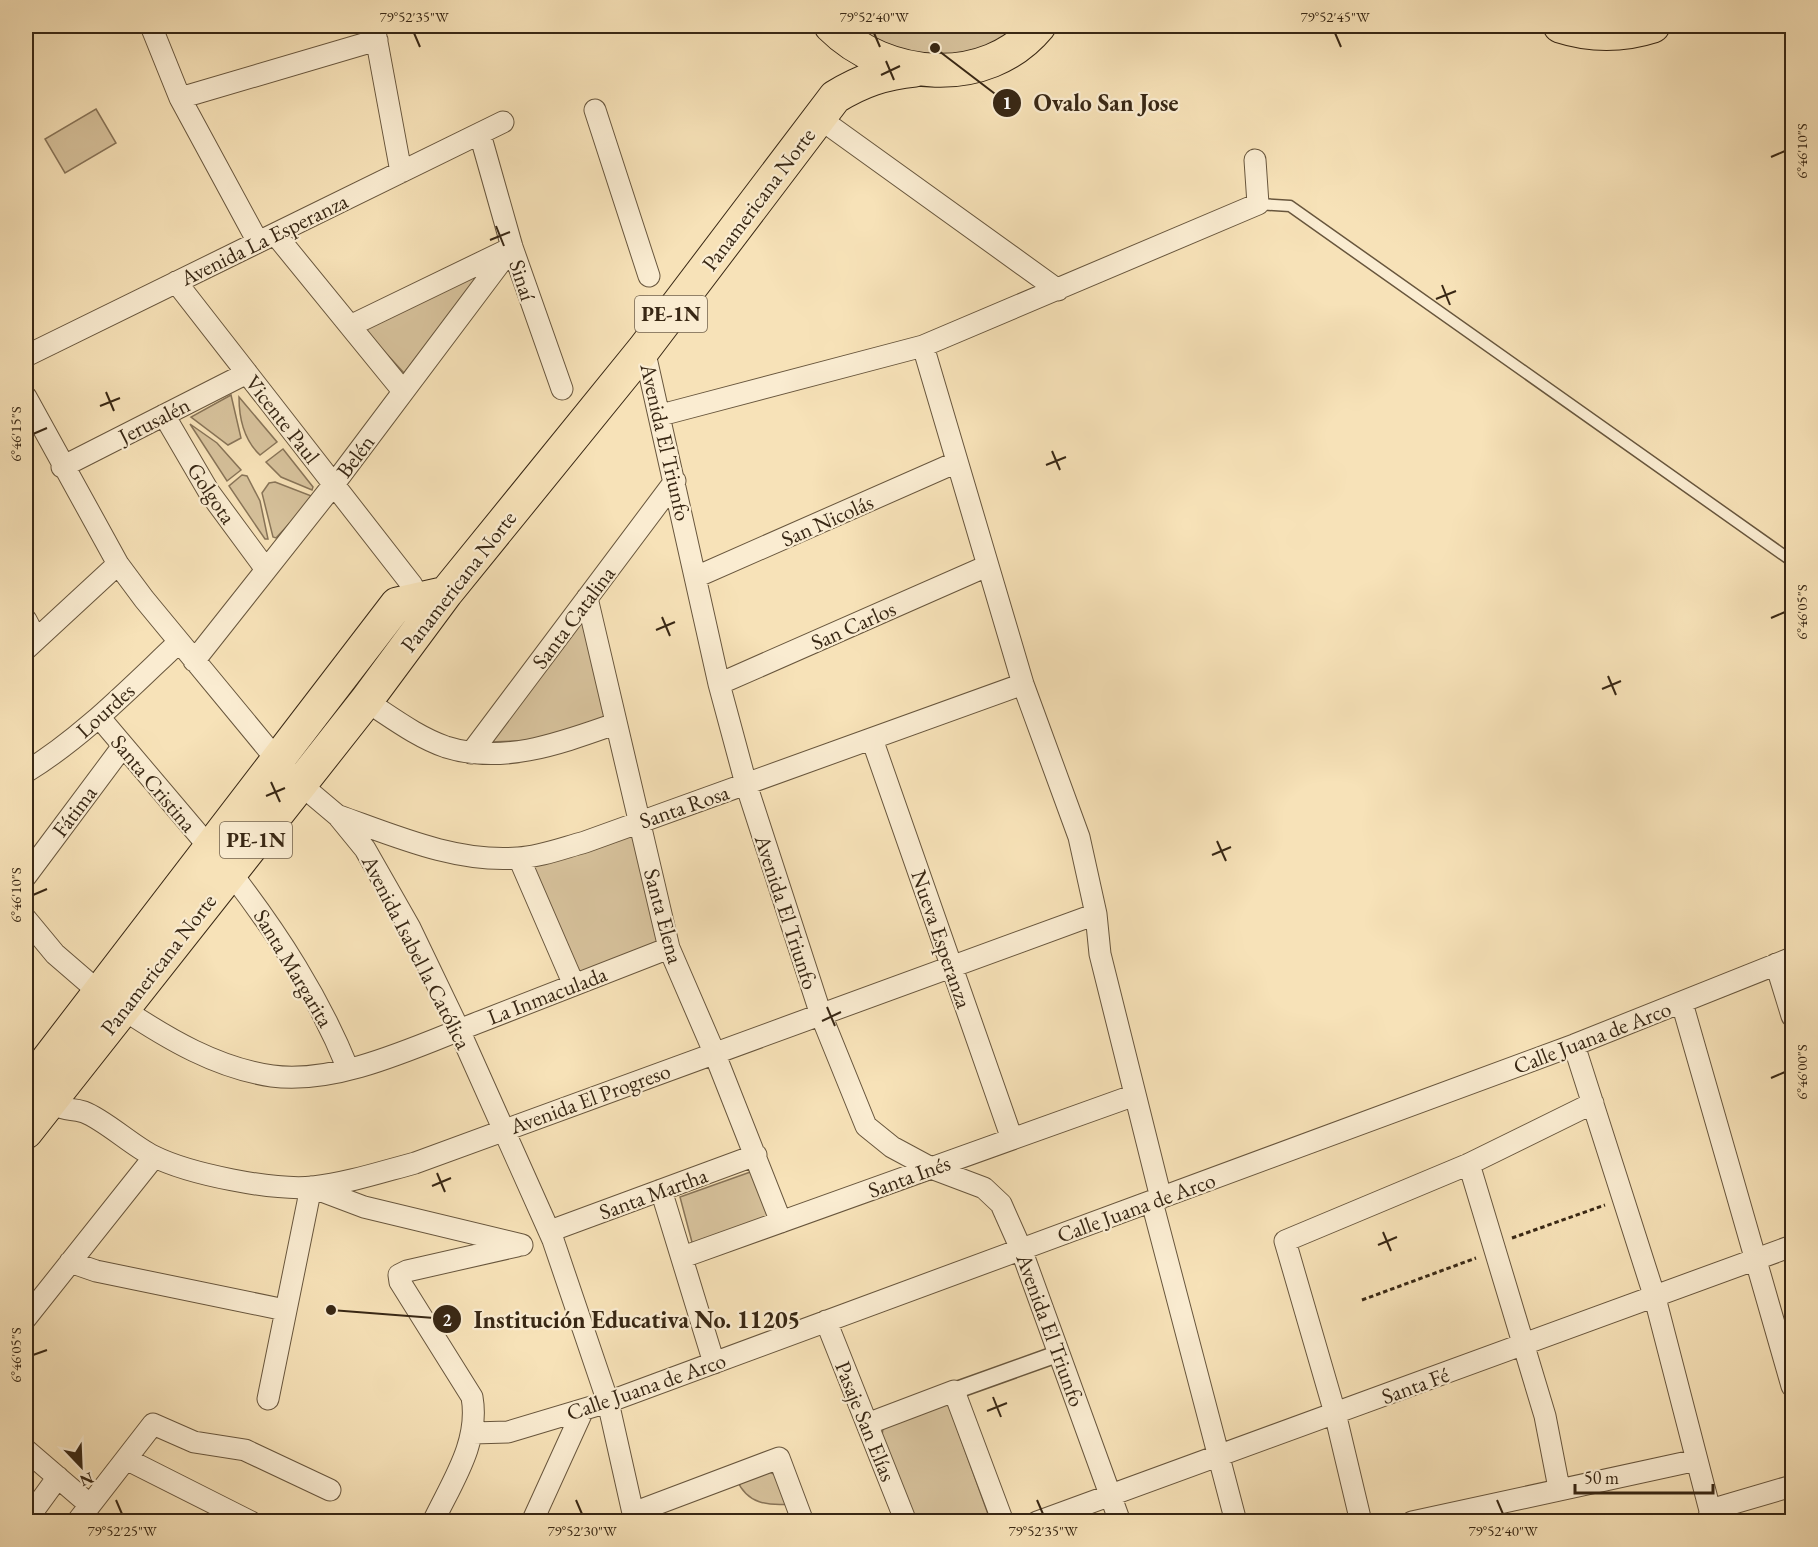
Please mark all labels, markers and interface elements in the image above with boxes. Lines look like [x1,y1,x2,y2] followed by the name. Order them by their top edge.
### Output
[379,7,449,26] text: 79°52'35"W
[839,7,909,26] text: 79°52'40"W
[1300,7,1370,26] text: 79°52'45"W
[992,82,1191,124] callout: Ovalo San Jose
[1034,87,1178,118] text: Ovalo San Jose
[1002,91,1012,114] text: 1
[695,122,822,277] street label: Panamericana Norte
[1792,123,1811,179] text: 6°46'10"S
[175,186,353,293] street label: Avenida La Esperanza
[502,256,543,305] street label: Sinaí
[635,296,707,332] road number: PE-1N
[633,360,698,524] street label: Avenida El Triunfo
[239,369,326,470] street label: Vicente Paul
[112,390,195,452] street label: Jerusalén
[6,406,25,462] text: 6°46'15"S
[330,429,381,484] street label: Belén
[181,457,243,530] street label: Golgota
[777,487,878,554] street label: San Nicolás
[394,504,523,658] street label: Panamericana Norte
[525,560,622,675] street label: Santa Catalina
[1792,584,1811,640] text: 6°46'05"S
[806,594,900,657] street label: San Carlos
[70,676,141,744] street label: Lourdes
[104,728,203,838] street label: Santa Cristina
[635,778,733,835] street label: Santa Rosa
[45,779,103,843] street label: Fátima
[220,822,292,858] road number: PE-1N
[748,830,825,993] street label: Avenida El Triunfo
[355,849,478,1054] street label: Avenida Isabel la Católica
[637,865,690,967] street label: Santa Elena
[904,866,979,1012] street label: Nueva Esperanza
[6,867,25,923] text: 6°46'10"S
[94,887,223,1041] street label: Panamericana Norte
[247,904,340,1033] street label: Santa Margarita
[483,959,611,1031] street label: La Inmaculada
[1509,994,1675,1081] street label: Calle Juana de Arco
[1792,1044,1811,1100] text: 6°46'00"S
[505,1056,674,1141] street label: Avenida El Progreso
[864,1148,954,1205] street label: Santa Inés
[595,1160,712,1226] street label: Santa Martha
[1053,1165,1220,1250] street label: Calle Juana de Arco
[1009,1249,1092,1411] street label: Avenida El Triunfo
[432,1298,812,1340] callout: Institución Educativa No. 11205
[474,1304,800,1335] text: Institución Educativa No. 11205
[442,1308,452,1331] text: 2
[6,1327,25,1383] text: 6°46'05"S
[563,1346,730,1427] street label: Calle Juana de Arco
[828,1357,903,1486] street label: Pasaje San Elías
[1377,1360,1453,1411] street label: Santa Fé
[51,1436,111,1496] north arrow
[1575,1457,1713,1495] scale bar
[1584,1466,1619,1489] text: 50 m
[77,1467,97,1492] text: N
[87,1521,157,1540] text: 79°52'25"W
[547,1521,617,1540] text: 79°52'30"W
[1008,1521,1078,1540] text: 79°52'35"W
[1468,1521,1538,1540] text: 79°52'40"W

